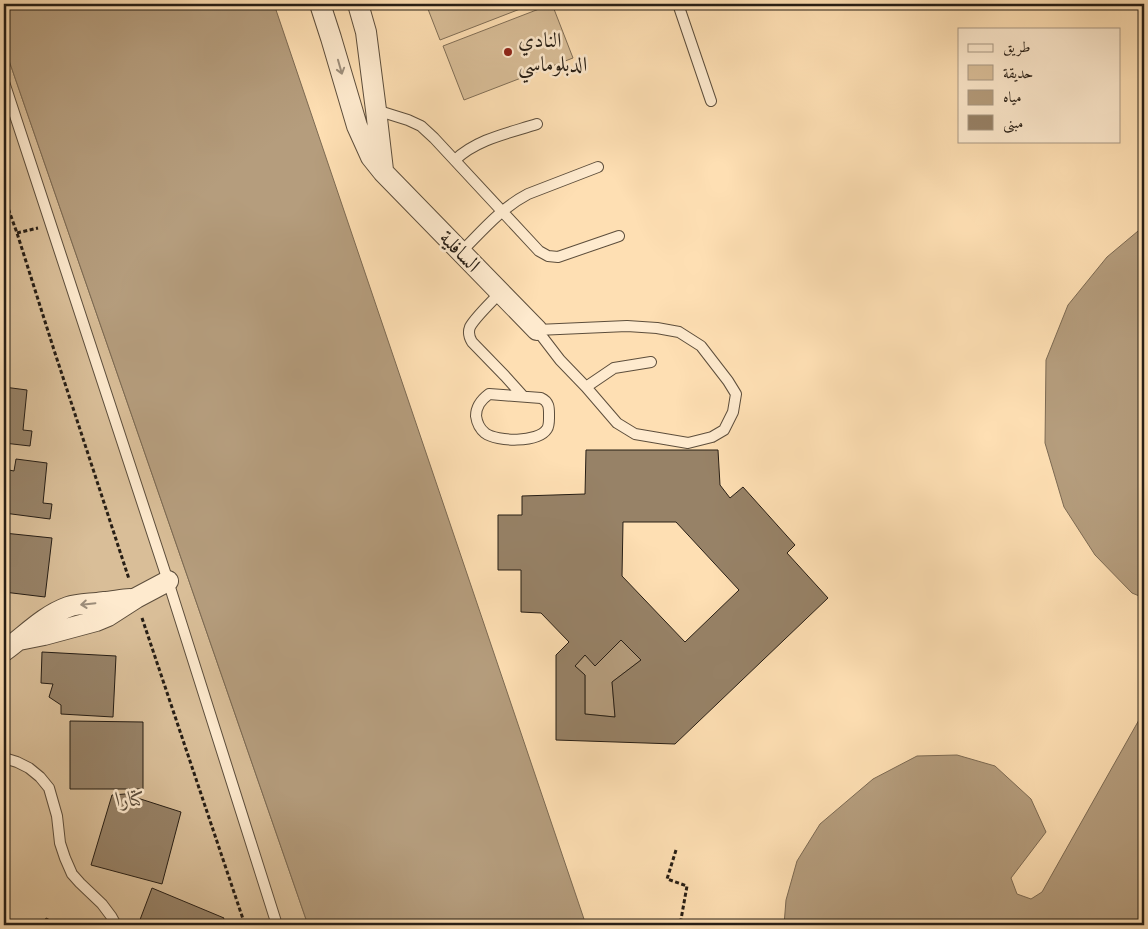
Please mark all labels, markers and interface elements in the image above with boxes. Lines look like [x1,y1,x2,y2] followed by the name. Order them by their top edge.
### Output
[518,27,587,84] place label: النادي الدبلوماسي
[958,28,1120,142] legend
[1003,38,1030,59] text: طريق
[502,46,514,58] marker: النادي الدبلوماسي
[335,58,345,74] one-way arrow
[1003,64,1033,85] text: حديقة
[1003,88,1021,109] text: مياه
[1003,114,1023,135] text: مبنى
[431,225,486,280] street label: السافلية
[80,599,96,609] one-way arrow
[115,786,146,816] park label: كتارا

